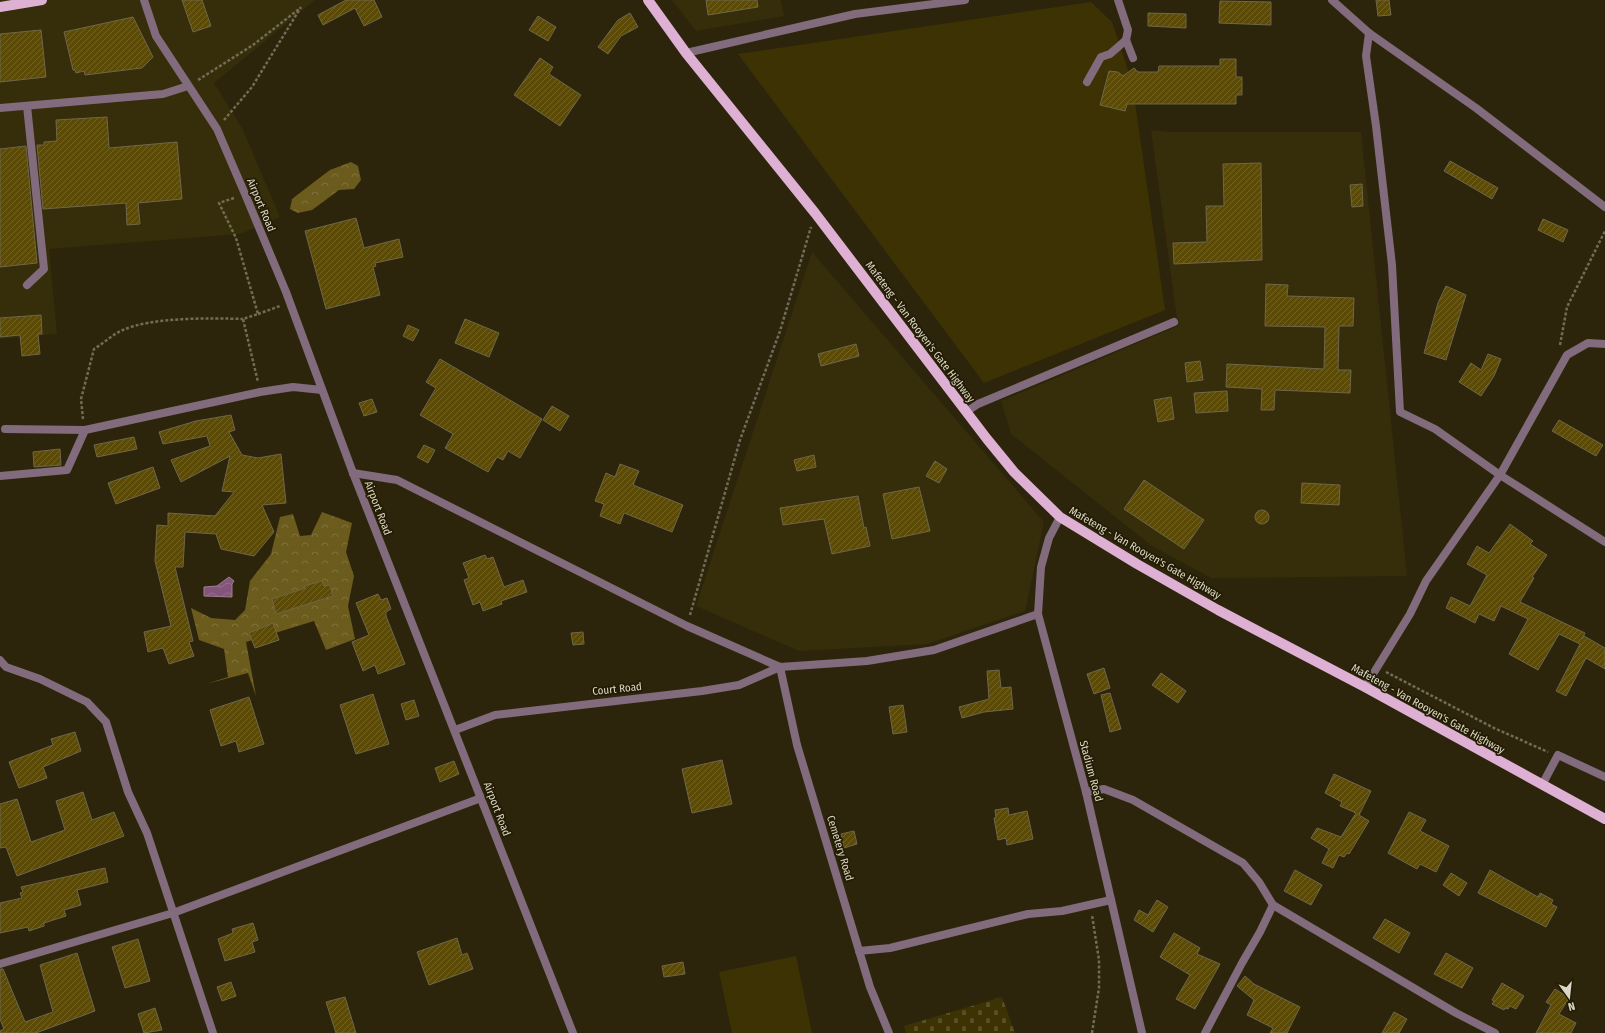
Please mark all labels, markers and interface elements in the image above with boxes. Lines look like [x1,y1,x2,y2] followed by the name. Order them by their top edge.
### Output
[244,176,278,234] street label: Airport Road
[863,259,977,405] street label: Mafeteng - Van Rooyen's Gate Highway
[362,479,394,537] street label: Airport Road
[1067,504,1223,602] street label: Mafeteng - Van Rooyen's Gate Highway
[1349,661,1507,757] street label: Mafeteng - Van Rooyen's Gate Highway
[592,680,642,698] street label: Court Road
[1077,739,1105,803] street label: Stadium Road
[481,780,513,838] street label: Airport Road
[824,814,856,882] street label: Cemetery Road
[1549,977,1589,1017] north arrow
[1567,999,1576,1013] text: N

